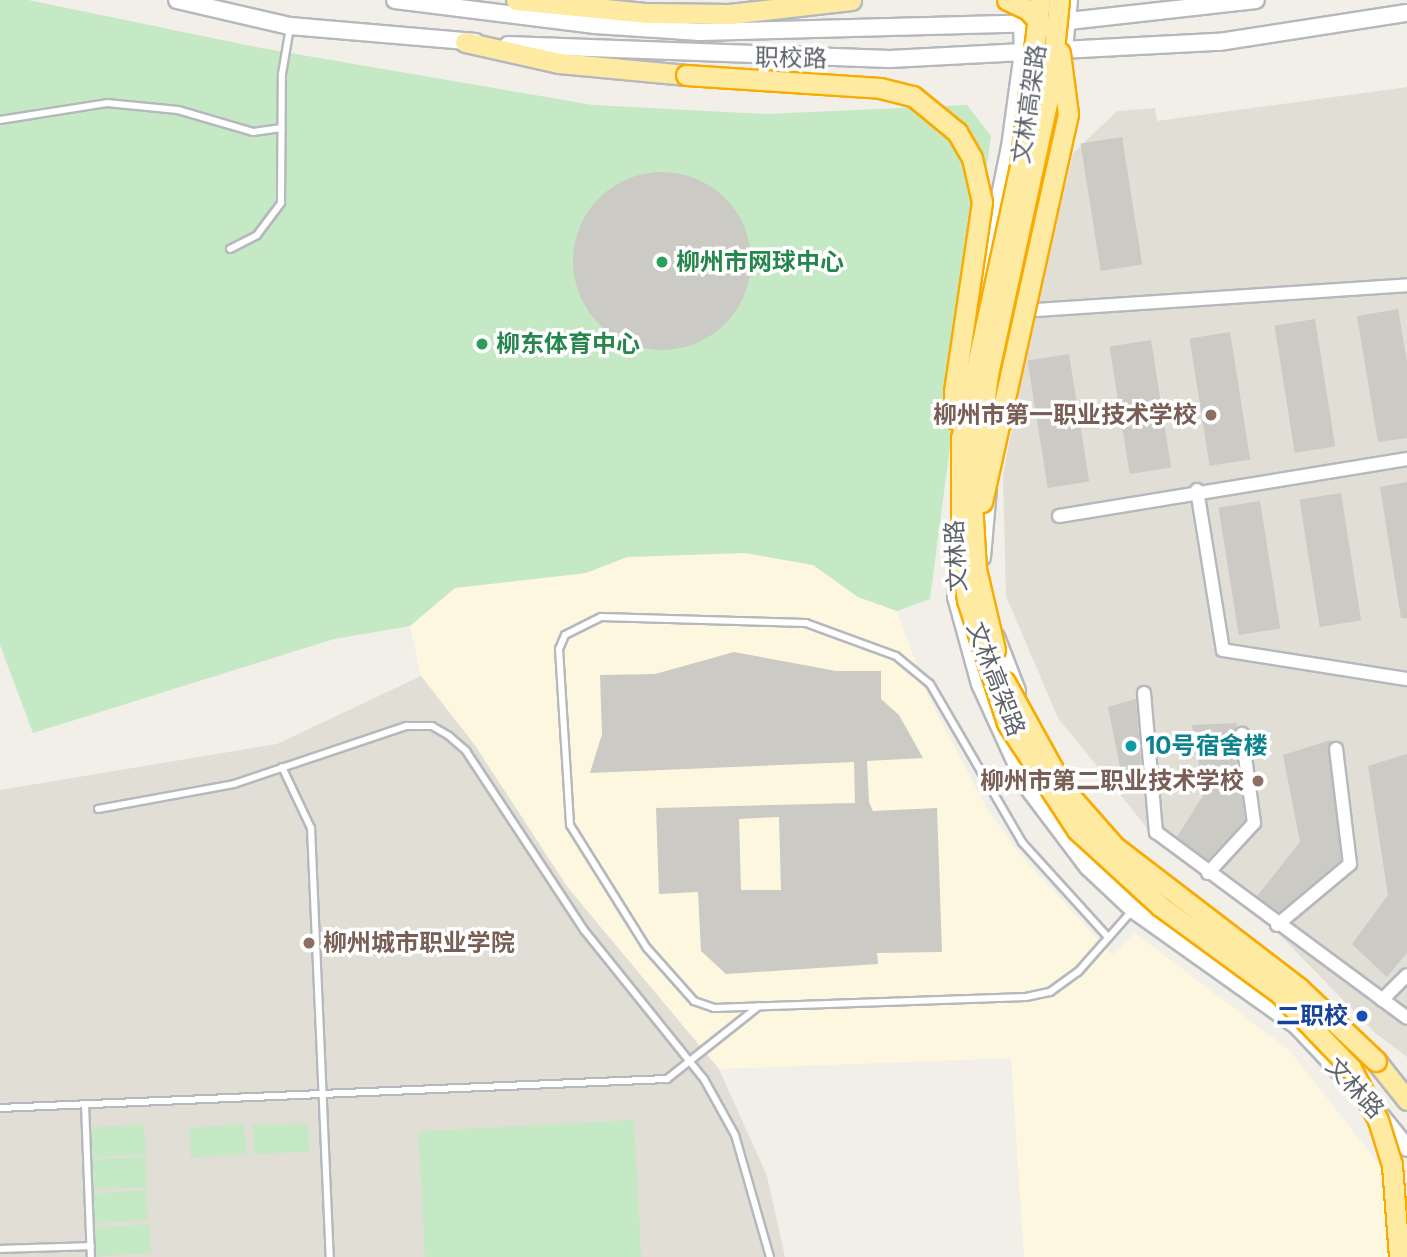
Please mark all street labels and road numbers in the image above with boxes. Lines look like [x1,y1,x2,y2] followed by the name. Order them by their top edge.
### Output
[755,43,827,73] street label: 职校路
[1006,43,1052,165] street label: 文林高架路
[940,519,972,593] street label: 文林路
[961,618,1031,740] street label: 文林高架路
[1320,1052,1390,1124] street label: 文林路

